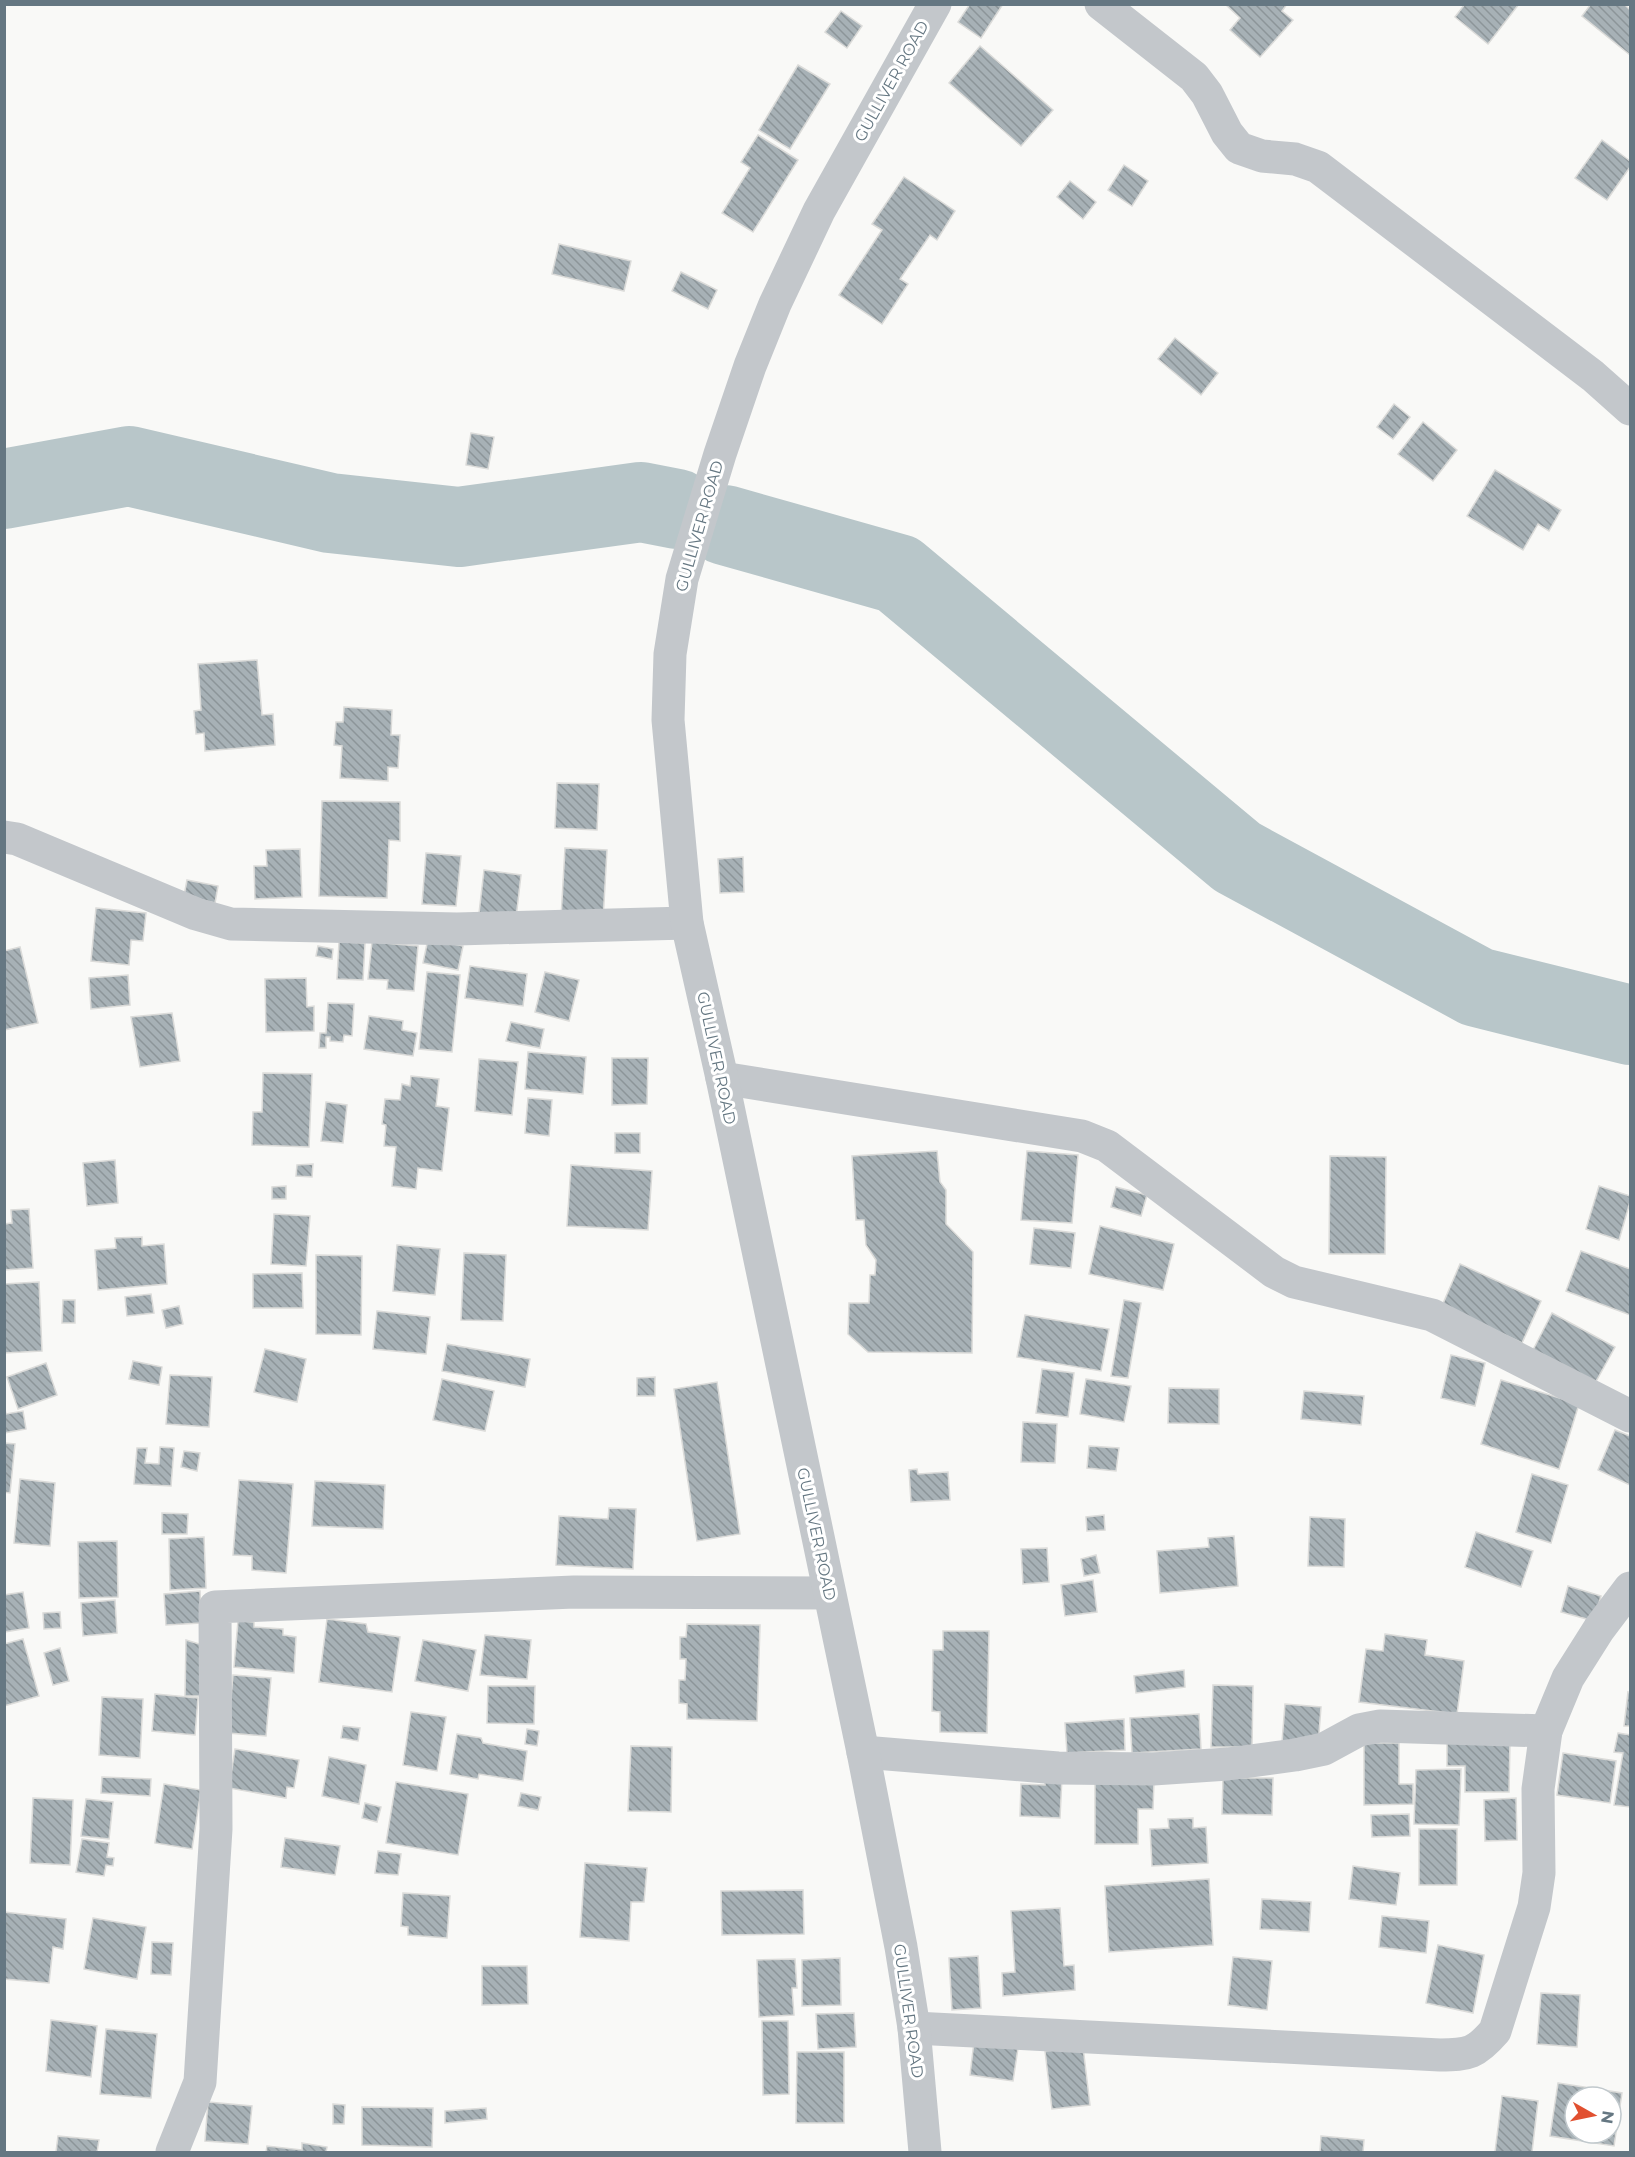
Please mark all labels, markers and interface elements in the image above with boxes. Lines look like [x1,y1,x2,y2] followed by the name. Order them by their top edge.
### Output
[850,17,933,145] street label: GULLIVER ROAD
[672,458,727,594] street label: GULLIVER ROAD
[693,990,740,1126] street label: GULLIVER ROAD
[793,1466,840,1602] street label: GULLIVER ROAD
[890,1943,927,2079] street label: GULLIVER ROAD
[1563,2085,1623,2145] north arrow
[1597,2109,1618,2125] text: N

